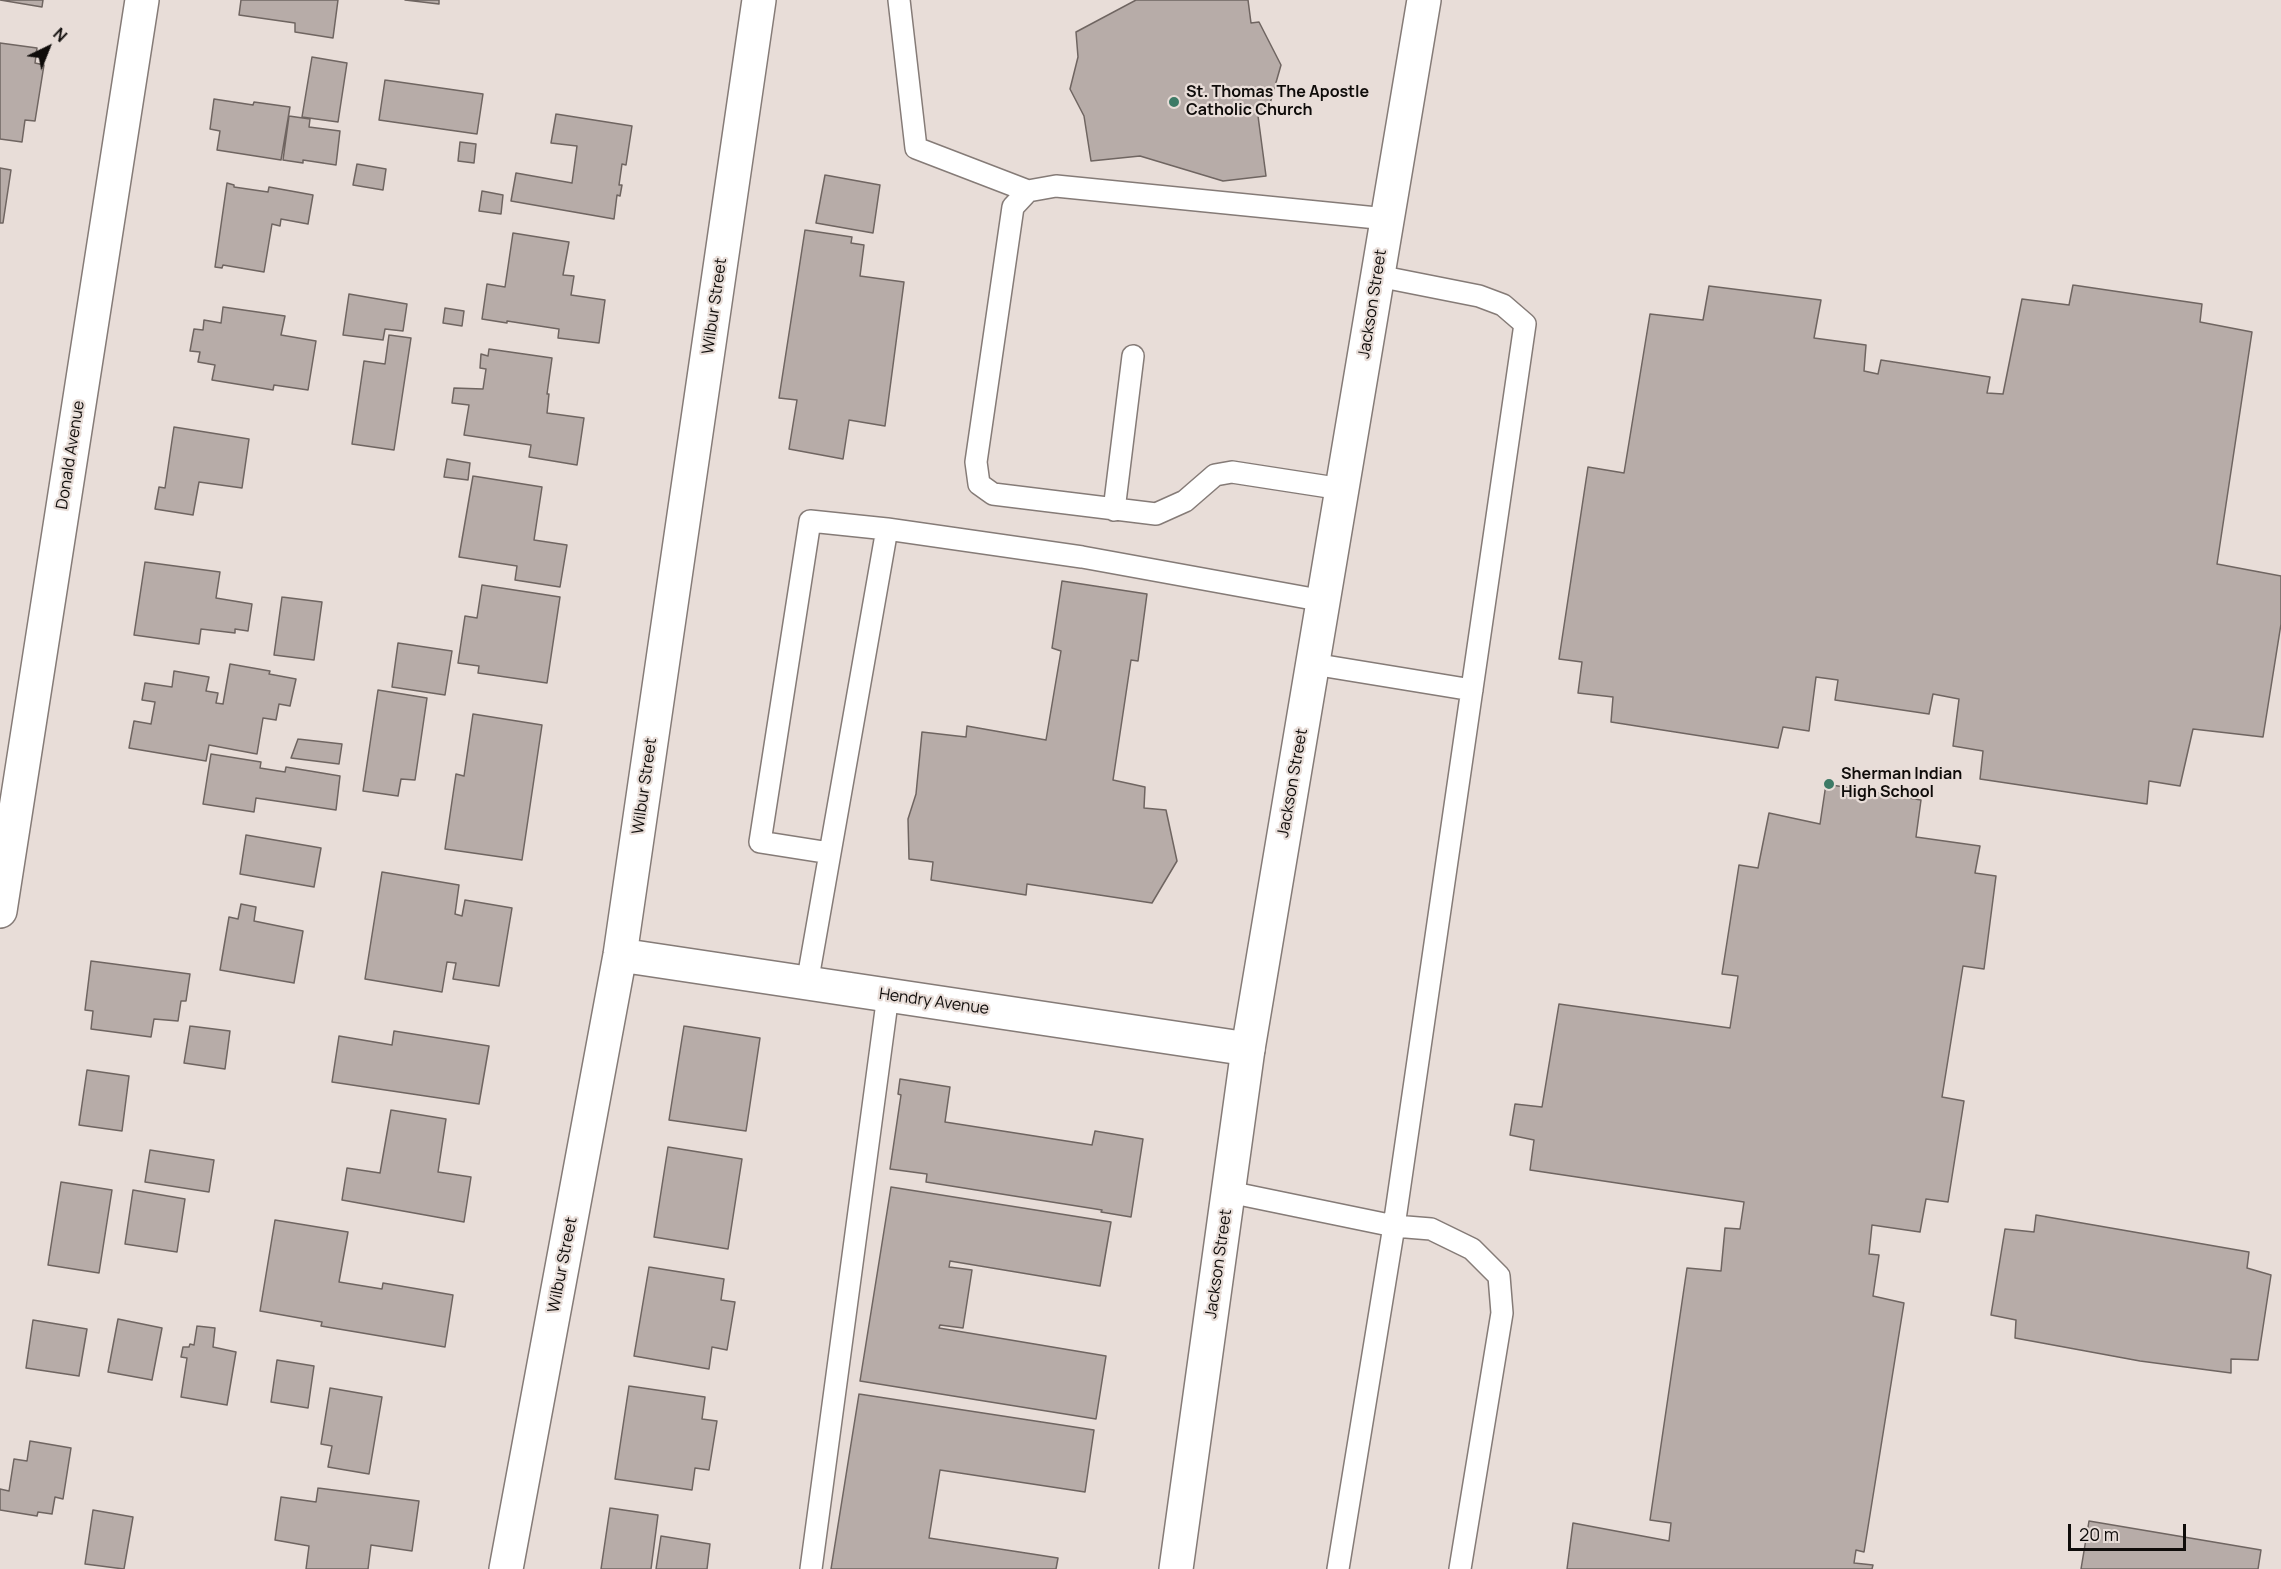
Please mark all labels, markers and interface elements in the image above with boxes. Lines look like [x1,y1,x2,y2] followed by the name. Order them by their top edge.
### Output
[18,18,78,78] north arrow
[49,23,72,47] text: N
[1186,83,1369,121] place label: St. Thomas The Apostle Catholic Church
[1167,95,1181,109] marker: St. Thomas The Apostle Catholic Church
[1355,248,1391,360] street label: Jackson Street
[699,257,731,355] street label: Wilbur Street
[53,399,89,511] street label: Donald Avenue
[1274,727,1312,839] street label: Jackson Street
[629,737,661,835] street label: Wilbur Street
[1841,765,1962,803] place label: Sherman Indian High School
[1822,777,1836,791] marker: Sherman Indian High School
[878,985,990,1019] street label: Hendry Avenue
[1202,1208,1236,1320] street label: Jackson Street
[544,1216,582,1314] street label: Wilbur Street
[2071,1512,2190,1550] scale bar
[2079,1522,2119,1546] text: 20 m

